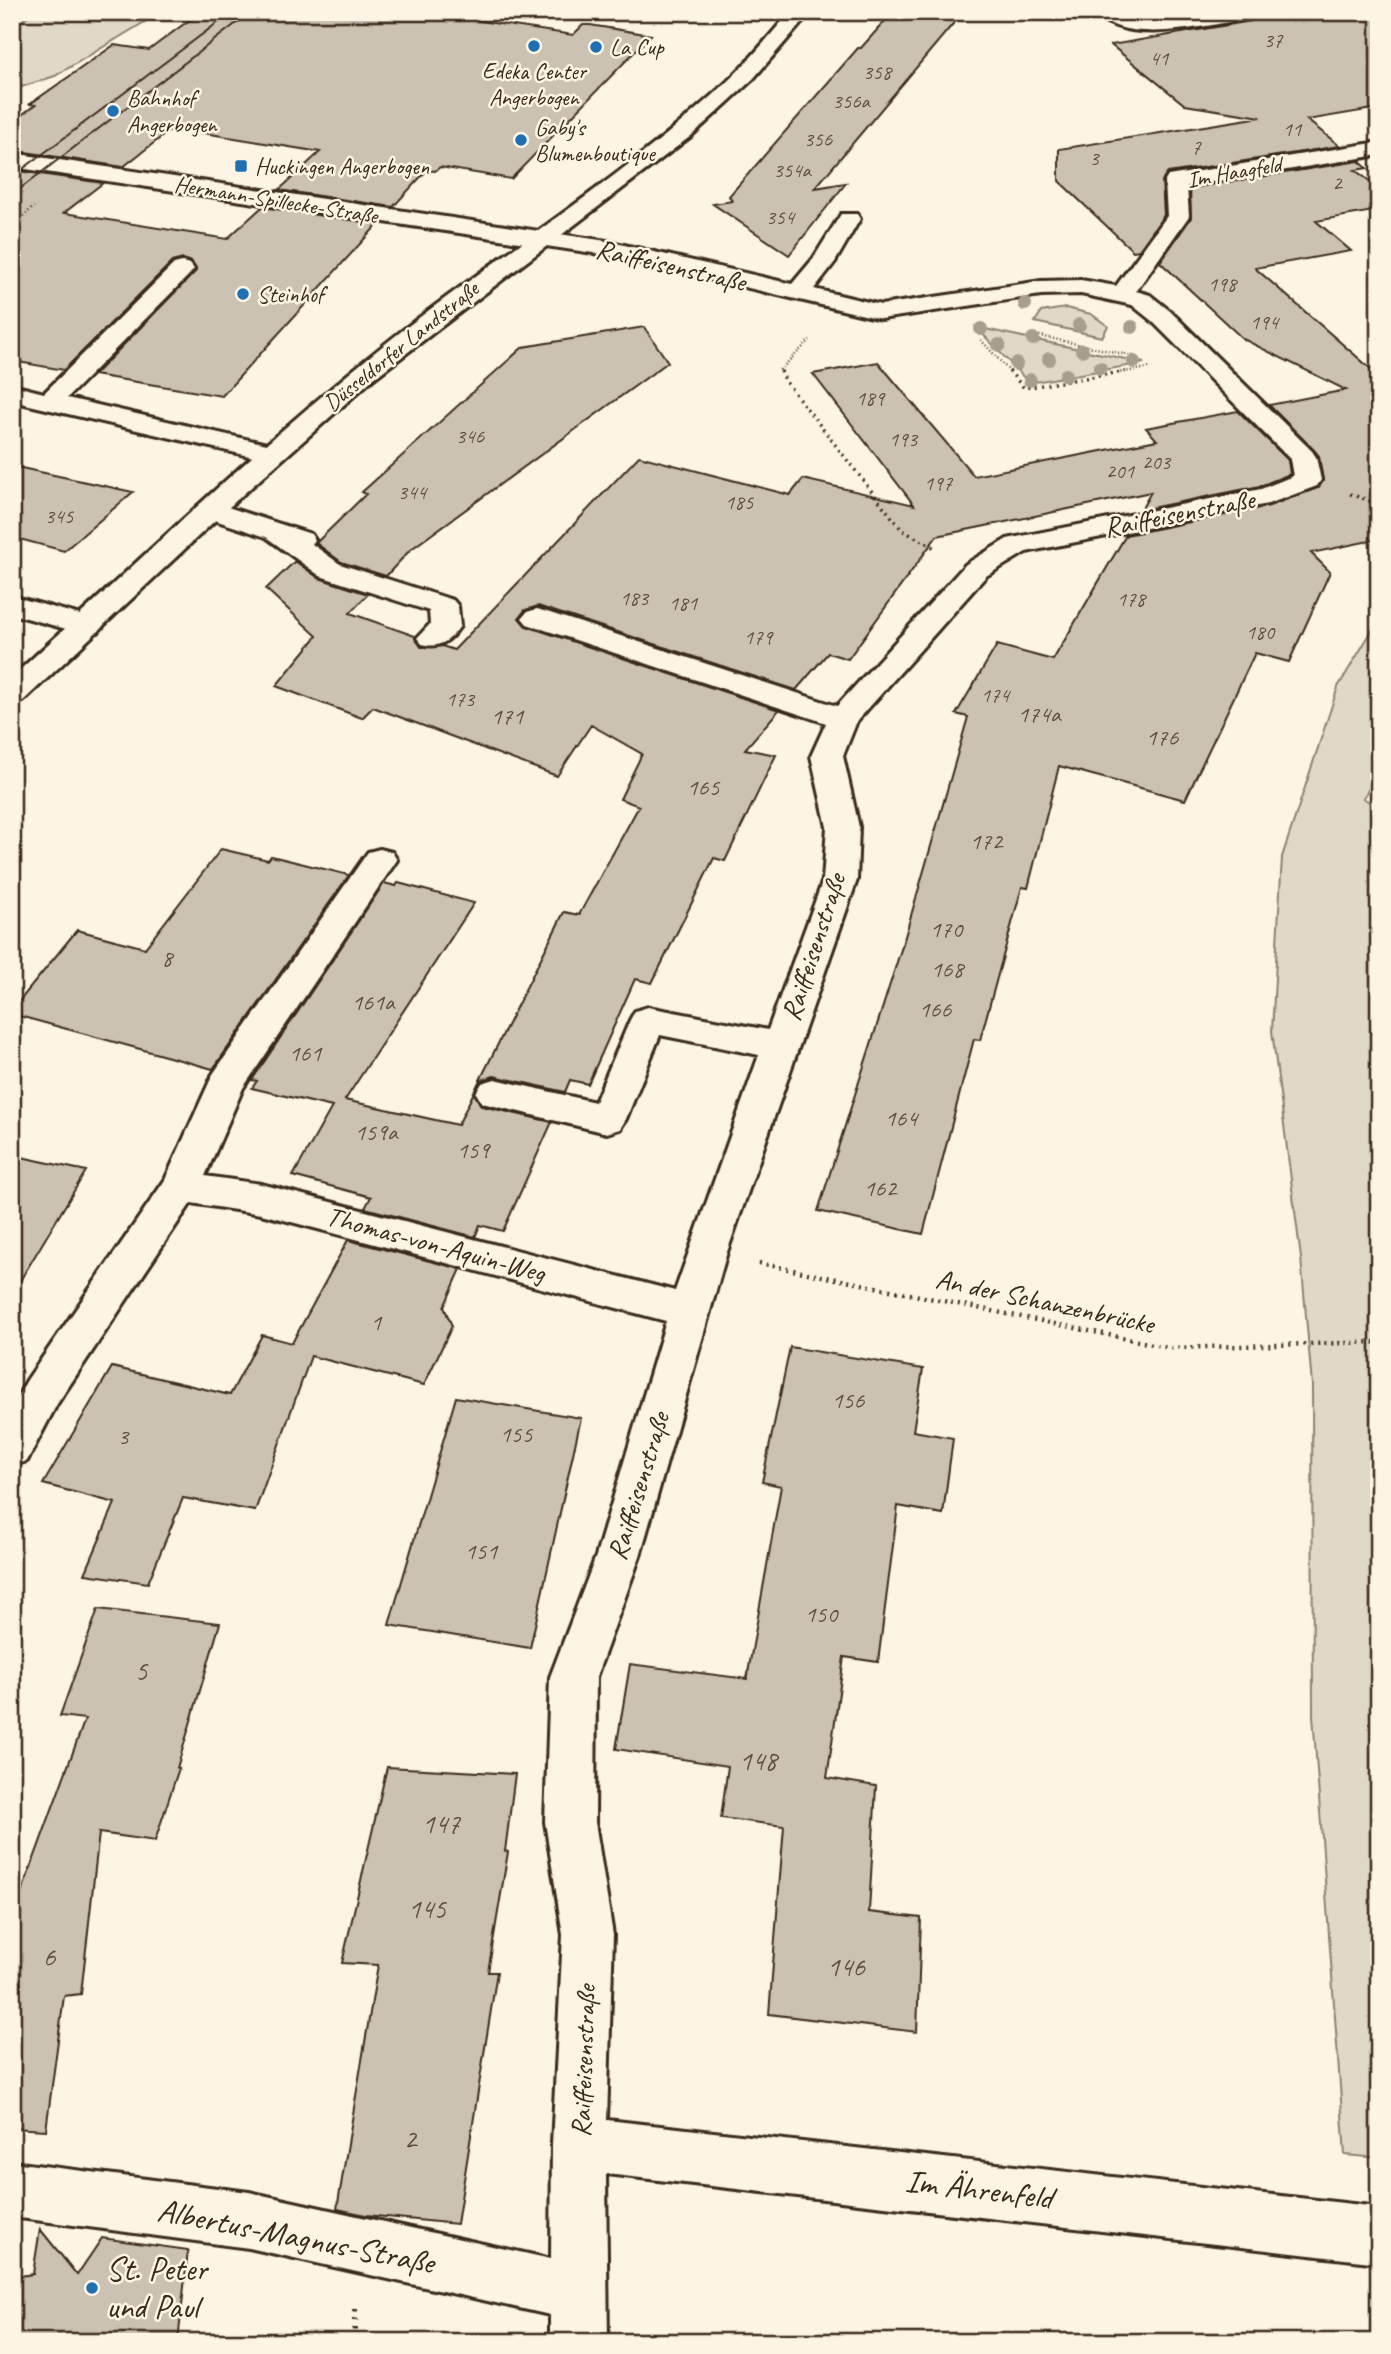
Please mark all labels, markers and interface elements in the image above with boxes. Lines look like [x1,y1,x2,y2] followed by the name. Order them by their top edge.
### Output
[1264,27,1284,53] house number: 37
[610,33,665,62] place label: La Cup
[526,38,542,54] marker: Edeka Center Angerbogen
[588,39,604,55] marker: La Cup
[1150,45,1170,71] house number: 41
[482,57,588,112] place label: Edeka Center Angerbogen
[863,59,894,85] house number: 358
[127,84,218,139] place label: Bahnhof Angerbogen
[832,88,872,114] house number: 356a
[105,103,121,119] marker: Bahnhof Angerbogen
[535,113,656,168] place label: Gaby's Blumenboutique
[1283,116,1303,142] house number: 11
[804,126,833,152] house number: 356
[513,132,529,148] marker: Gaby's Blumenboutique
[1191,134,1202,160] house number: 7
[1089,145,1100,171] house number: 3
[1185,149,1287,195] street label: Im Haagfeld
[255,152,430,181] place label: Huckingen Angerbogen
[773,157,813,183] house number: 354a
[233,158,249,174] marker: Huckingen Angerbogen
[172,170,381,231] street label: Hermann-Spillecke-Straße
[1332,170,1343,196] house number: 2
[766,204,797,230] house number: 354
[593,231,751,300] street label: Raiffeisenstraße
[1208,271,1239,297] house number: 198
[318,274,486,417] street label: Düsseldorfer Landstraße
[257,280,329,309] place label: Steinhof
[235,286,251,302] marker: Steinhof
[1250,309,1281,335] house number: 194
[856,385,886,411] house number: 189
[456,423,485,449] house number: 346
[889,426,919,452] house number: 193
[1142,449,1172,475] house number: 203
[1106,458,1136,484] house number: 201
[924,470,954,496] house number: 197
[398,479,429,505] house number: 344
[1101,481,1259,545] street label: Raiffeisenstraße
[725,489,755,515] house number: 185
[45,503,75,529] house number: 345
[620,585,650,611] house number: 183
[1117,586,1148,612] house number: 178
[669,590,699,616] house number: 181
[1246,619,1276,645] house number: 180
[744,624,774,650] house number: 179
[981,682,1012,708] house number: 174
[446,686,476,712] house number: 173
[1018,699,1062,729] house number: 174a
[491,701,524,731] house number: 171
[1146,722,1179,752] house number: 176
[687,772,720,802] house number: 165
[970,826,1004,856] house number: 172
[773,867,854,1025] street label: Raiffeisenstraße
[930,914,964,944] house number: 170
[162,943,175,973] house number: 8
[931,954,965,984] house number: 168
[352,987,396,1017] house number: 161a
[919,994,952,1024] house number: 166
[289,1038,322,1068] house number: 161
[885,1103,919,1133] house number: 164
[355,1117,399,1147] house number: 159a
[457,1135,491,1165] house number: 159
[864,1173,898,1203] house number: 162
[323,1198,550,1290] street label: Thomas-von-Aquin-Weg
[933,1261,1159,1342] street label: An der Schanzenbrücke
[371,1307,383,1337] house number: 1
[832,1385,865,1415] house number: 156
[599,1406,678,1564] street label: Raiffeisenstraße
[500,1419,533,1449] house number: 155
[118,1421,131,1451] house number: 3
[465,1536,498,1566] house number: 151
[805,1599,839,1629] house number: 150
[135,1653,149,1688] house number: 5
[739,1743,779,1778] house number: 148
[422,1806,461,1841] house number: 147
[408,1891,447,1926] house number: 145
[43,1939,57,1974] house number: 6
[827,1949,866,1984] house number: 146
[563,1982,603,2138] street label: Raiffeisenstraße
[404,2121,419,2156] house number: 2
[903,2159,1060,2219] street label: Im Ährenfeld
[154,2189,440,2284] street label: Albertus-Magnus-Straße
[106,2248,209,2328] place label: St. Peter und Paul
[84,2280,100,2296] marker: St. Peter und Paul

